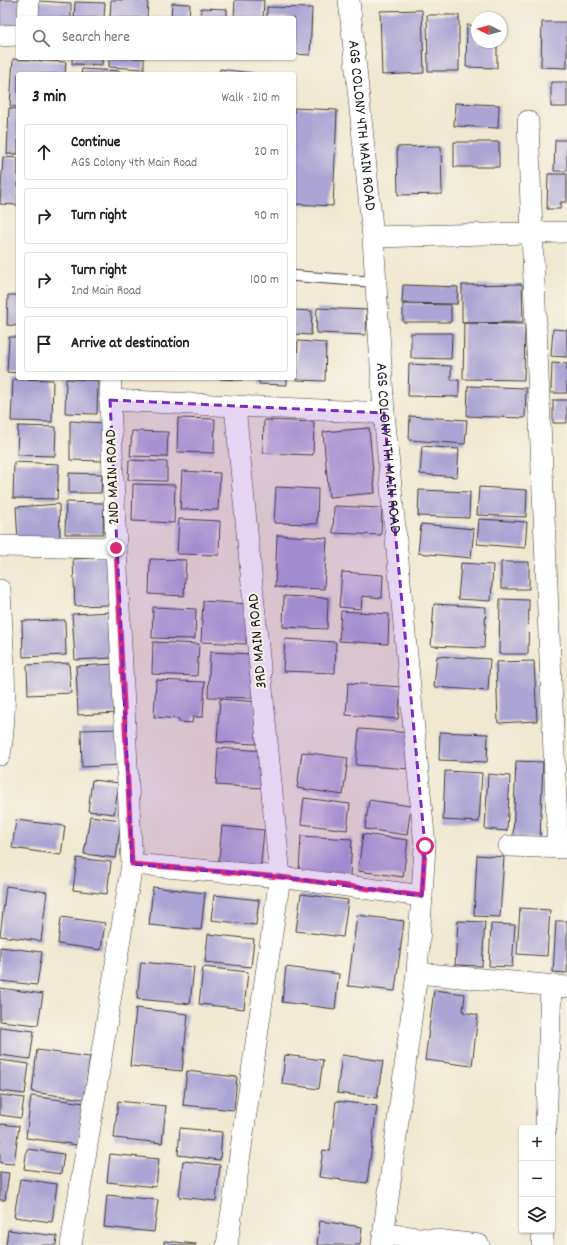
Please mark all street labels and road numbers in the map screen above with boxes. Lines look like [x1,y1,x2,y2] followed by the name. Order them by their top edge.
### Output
[342,39,382,212] street label: AGS COLONY 4TH MAIN ROAD
[369,362,407,535] street label: AGS COLONY 4TH MAIN ROAD
[100,429,126,525] street label: 2ND MAIN ROAD
[242,592,274,690] street label: 3RD MAIN ROAD

